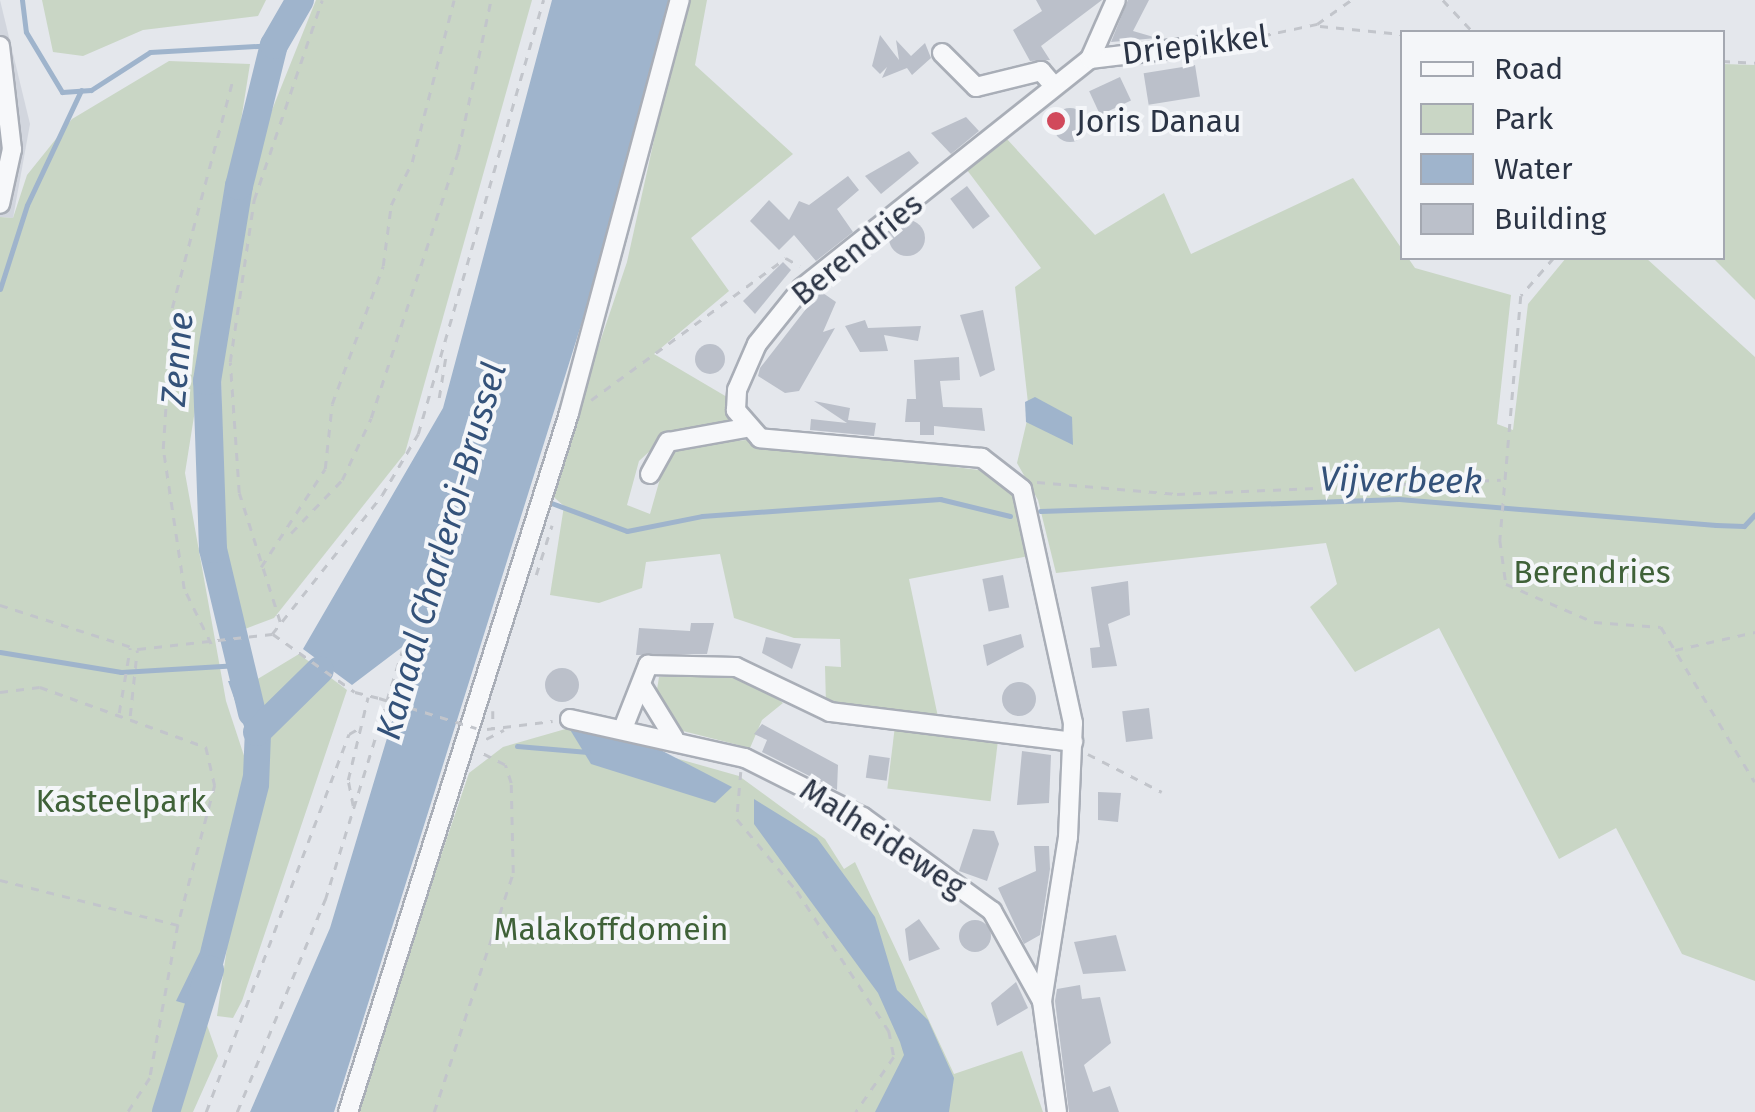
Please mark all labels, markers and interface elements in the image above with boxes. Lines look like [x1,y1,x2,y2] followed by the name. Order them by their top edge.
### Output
[1120,17,1270,73] street label: Driepikkel
[1400,30,1725,260] legend
[1494,51,1563,87] text: Road
[1494,101,1553,137] text: Park
[1076,102,1242,140] place label: Joris Danau
[1045,110,1067,132] marker: Joris Danau
[1494,151,1573,187] text: Water
[784,185,930,313] street label: Berendries
[1494,201,1606,237] text: Building
[152,310,202,408] water label: Zenne
[367,357,515,745] water label: Kanaal Charleroi-Brussel
[1319,458,1483,502] water label: Vijverbeek
[1513,553,1671,591] park label: Berendries
[793,770,973,906] street label: Malheideweg
[36,782,206,820] park label: Kasteelpark
[494,910,728,948] park label: Malakoffdomein

